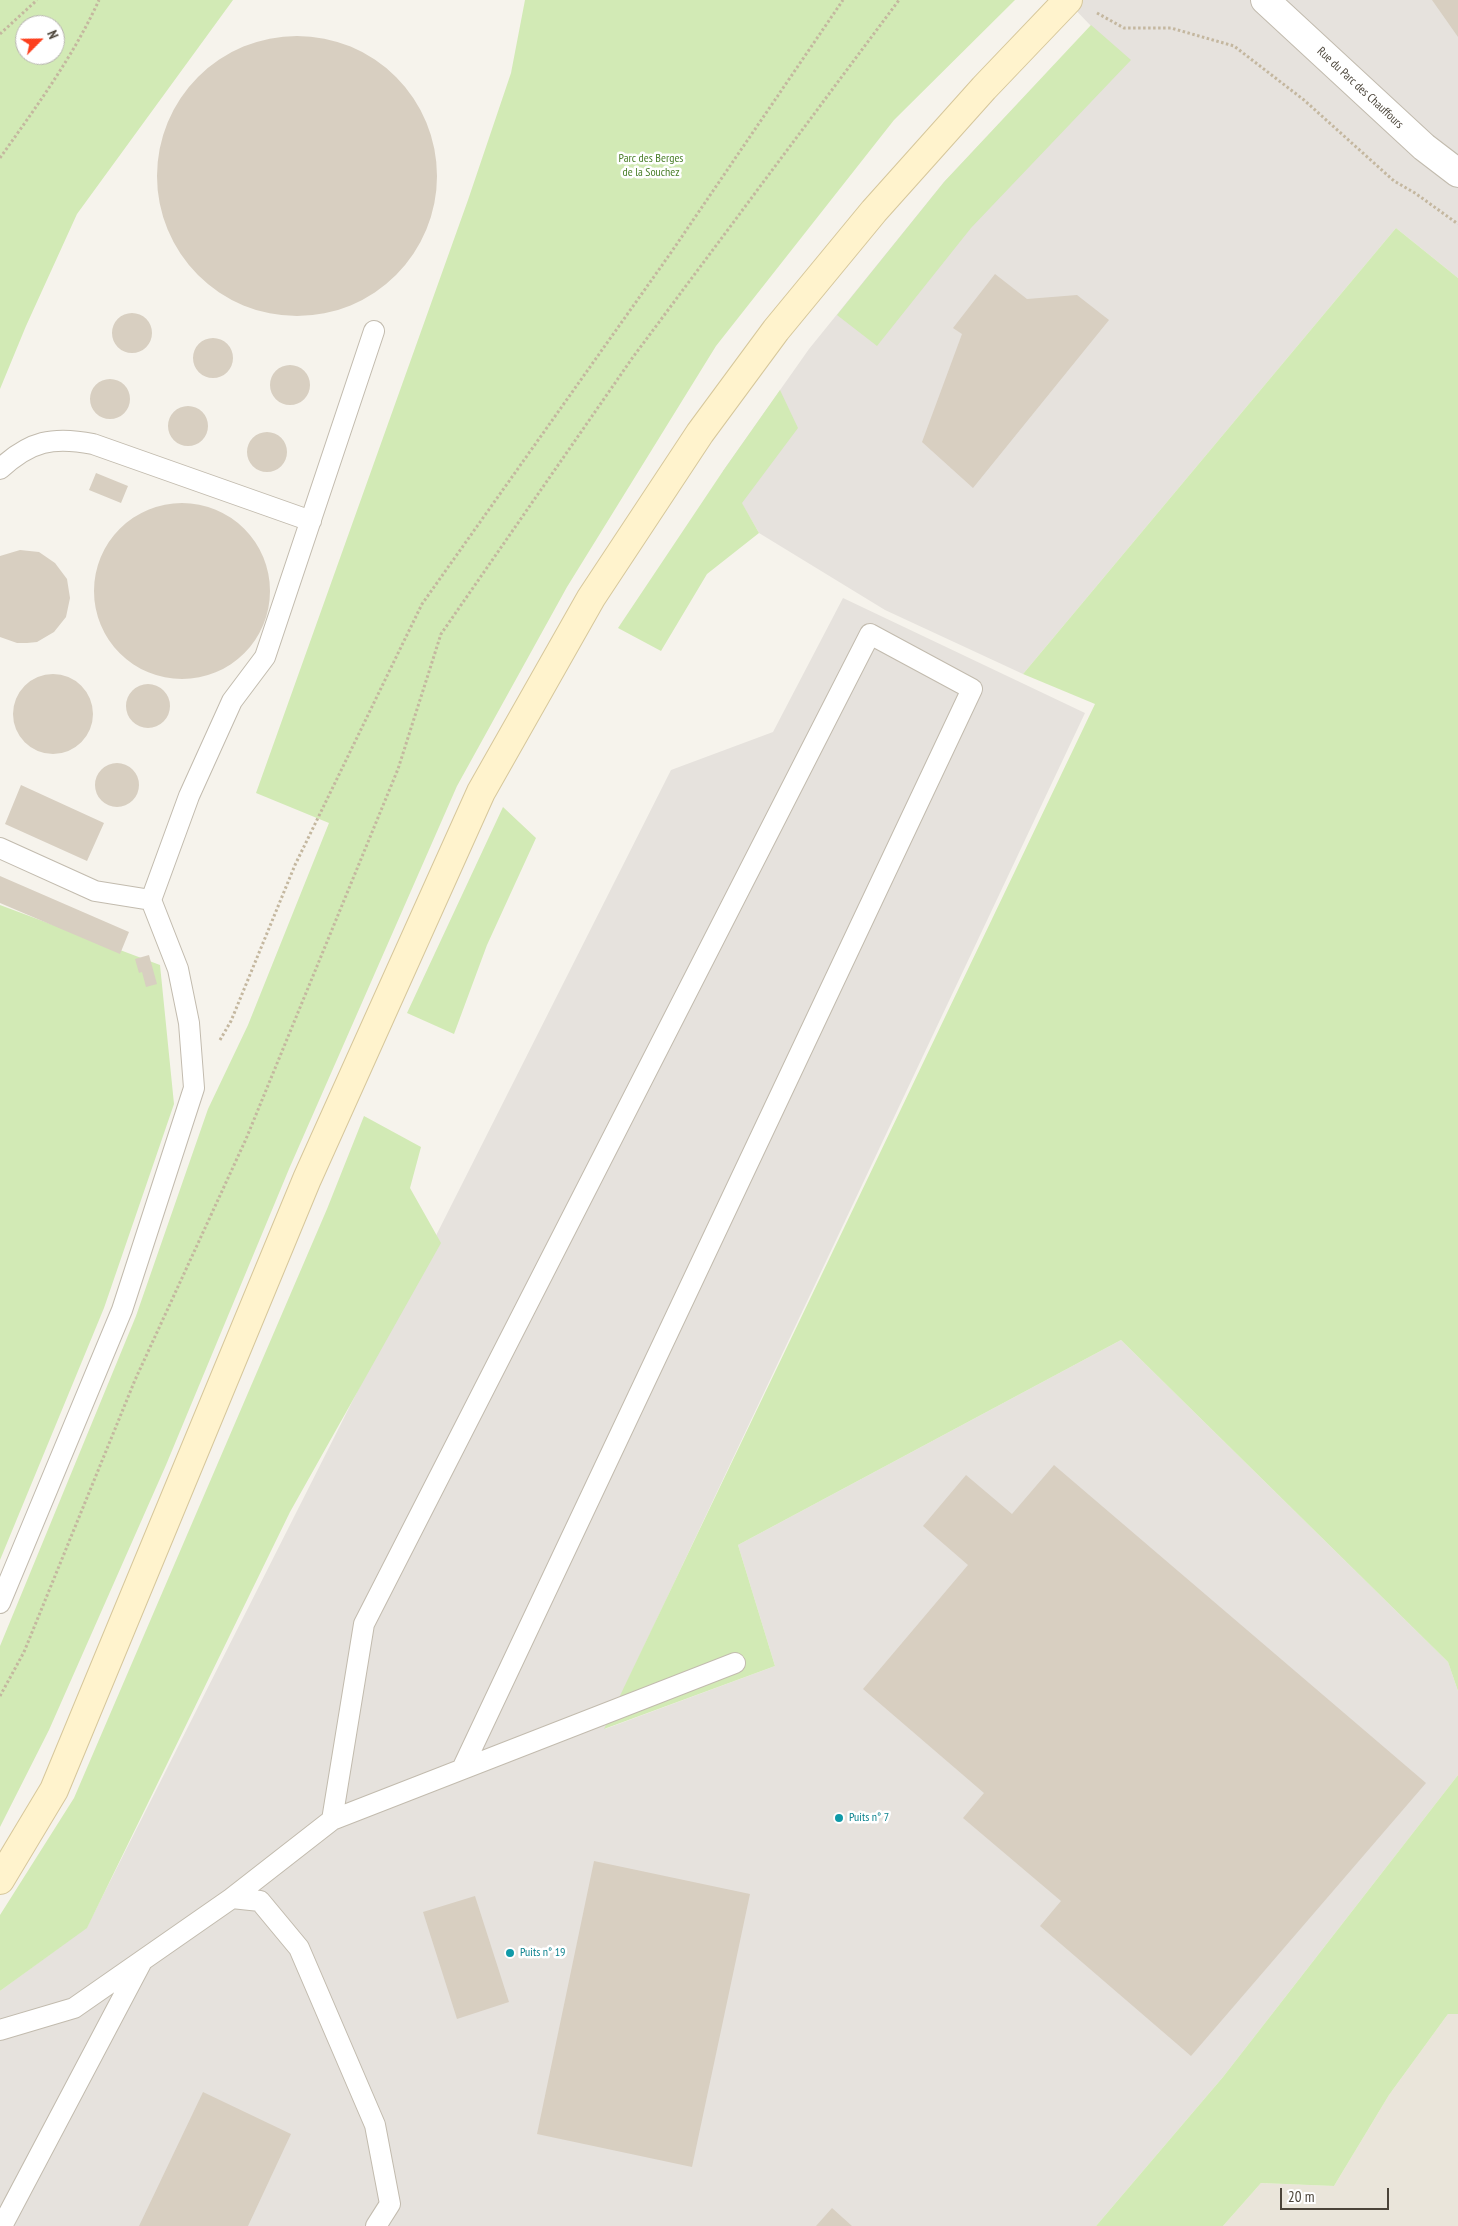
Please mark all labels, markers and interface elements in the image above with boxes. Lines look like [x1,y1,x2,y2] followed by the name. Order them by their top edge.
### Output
[15,15,65,65] north arrow
[43,28,63,42] text: N
[1314,44,1406,132] street label: Rue du Parc des Chauffours
[619,152,683,180] park label: Parc des Berges de la Souchez
[849,1811,889,1825] place label: Puits n° 7
[833,1812,845,1824] marker: Puits n° 7
[520,1946,566,1960] place label: Puits n° 19
[504,1947,516,1959] marker: Puits n° 19
[1283,2178,1392,2210] scale bar
[1288,2187,1314,2206] text: 20 m

